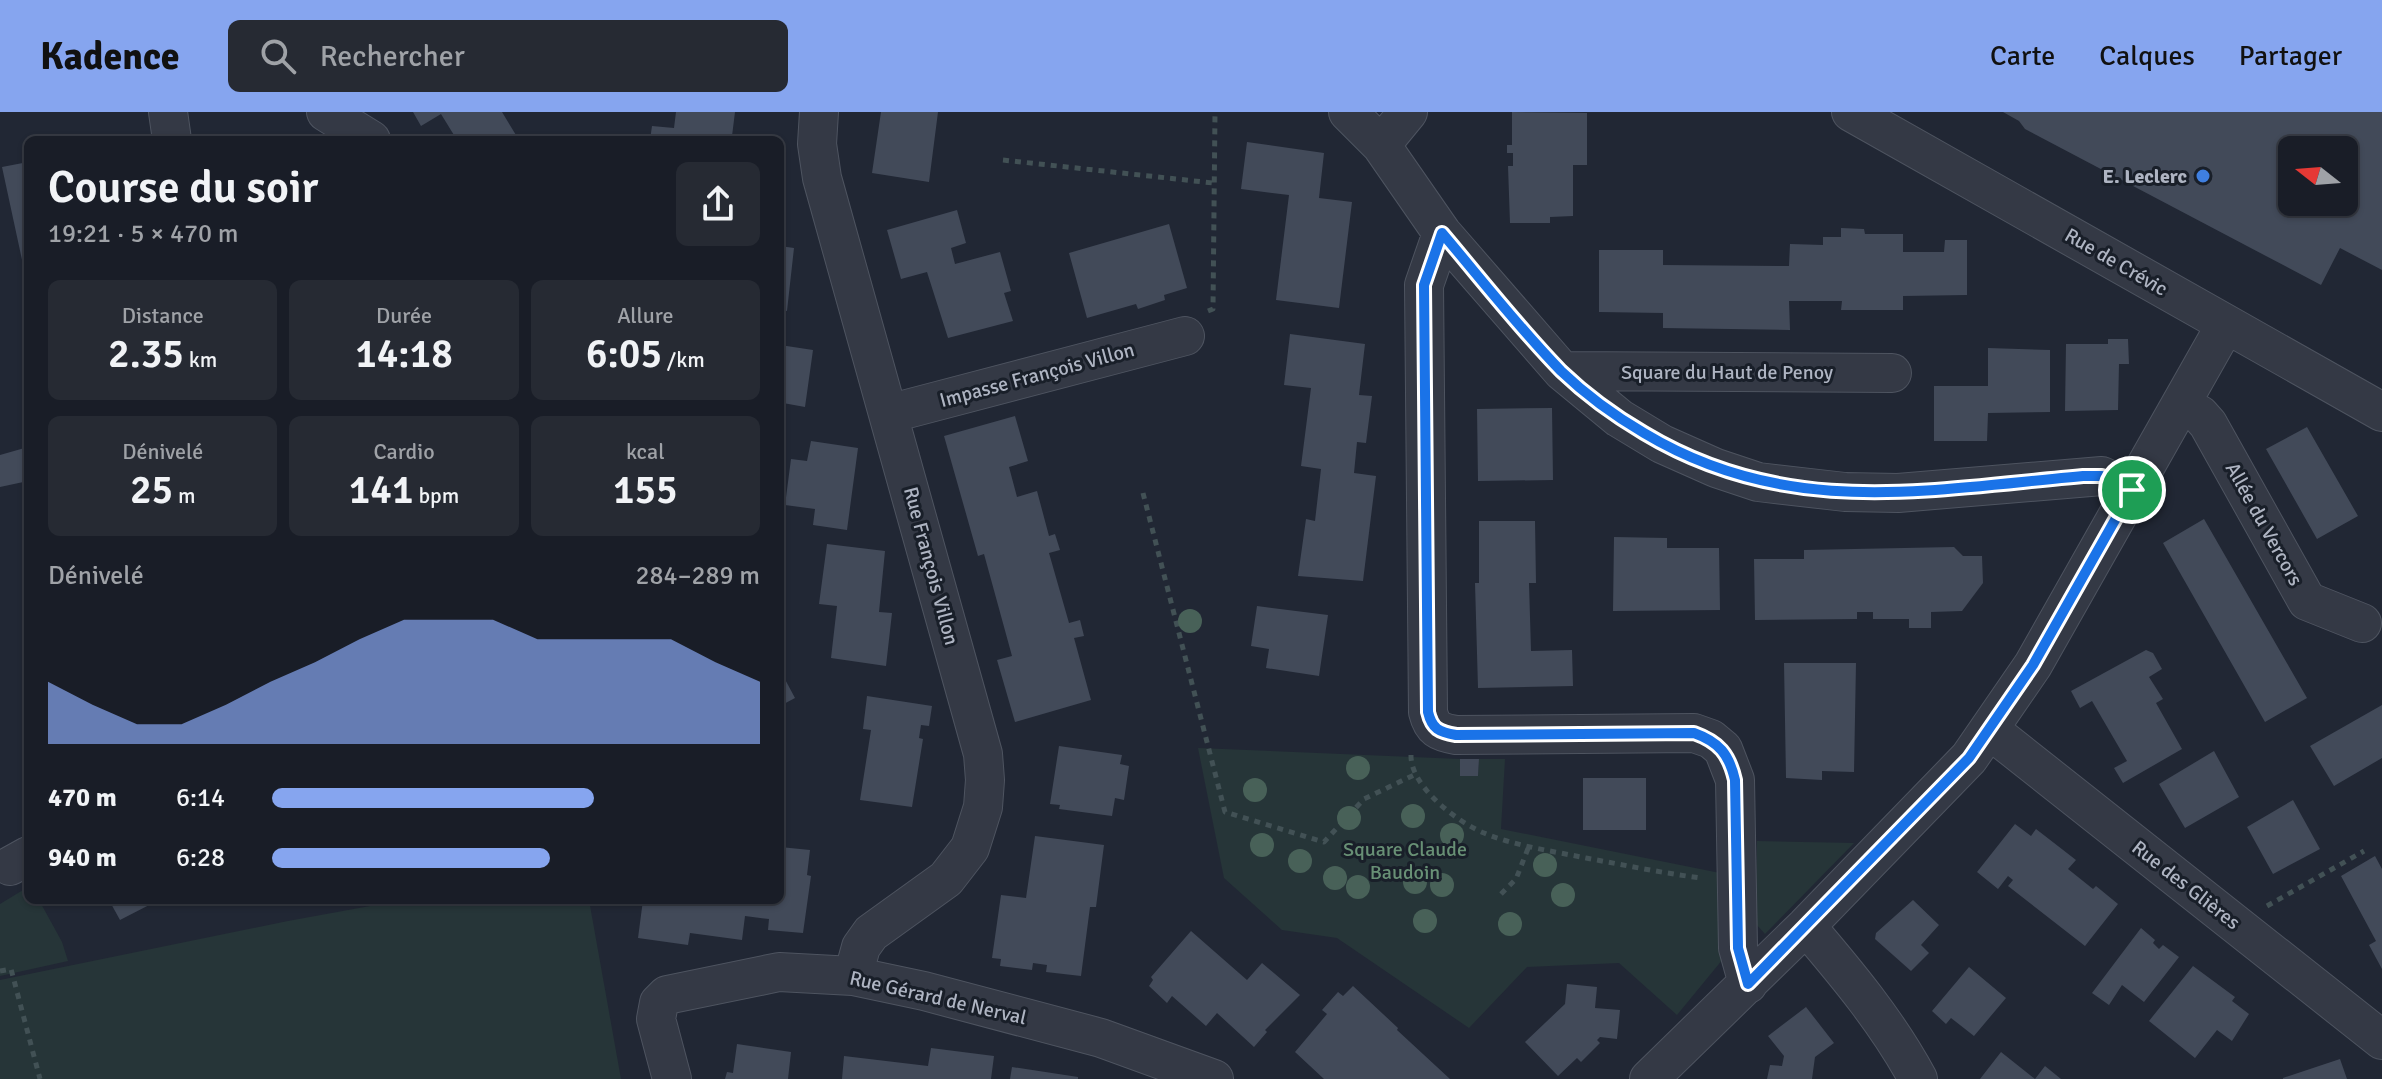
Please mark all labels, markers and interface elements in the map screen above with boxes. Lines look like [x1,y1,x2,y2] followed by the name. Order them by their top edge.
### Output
[228,20,788,92] search box
[40,33,180,80] text: Kadence
[256,34,300,78] icon: search
[320,38,465,75] text: Rechercher
[1990,39,2055,73] text: Carte
[2099,39,2195,73] text: Calques
[2239,39,2342,73] text: Partager
[2278,136,2358,216] north arrow
[2278,136,2358,216] map controls
[48,161,318,215] text: Course du soir
[676,162,760,246] button: share
[2103,164,2187,189] place label: E. Leclerc
[2194,167,2212,185] marker: E. Leclerc
[48,218,239,250] text: 19:21 · 5 × 470 m
[2060,223,2172,301] street label: Rue de Crévic
[122,302,204,329] text: Distance
[376,302,432,329] text: Durée
[617,302,674,329] text: Allure
[108,329,184,379] text: 2.35
[355,329,453,379] text: 14:18
[586,329,662,379] text: 6:05
[937,337,1137,413] street label: Impasse François Villon
[184,346,217,373] text: km
[662,346,705,373] text: /km
[1621,360,1834,385] street label: Square du Haut de Penoy
[122,438,203,465] text: Dénivelé
[373,438,435,465] text: Cardio
[626,438,665,465] text: kcal
[2098,456,2166,524] pin
[2220,458,2308,590] street label: Allée du Vercors
[130,465,173,515] text: 25
[349,465,414,515] text: 141
[613,465,678,515] text: 155
[2110,468,2154,512] icon: arrive
[173,482,195,509] text: m
[414,482,459,509] text: bpm
[898,484,964,648] street label: Rue François Villon
[48,560,144,592] text: Dénivelé
[636,560,760,592] text: 284–289 m
[48,782,117,814] text: 470 m
[176,782,225,814] text: 6:14
[2127,835,2245,935] street label: Rue des Glières
[1343,837,1467,885] park label: Square Claude Baudoin
[48,842,117,874] text: 940 m
[176,842,225,874] text: 6:28
[847,965,1029,1031] street label: Rue Gérard de Nerval

